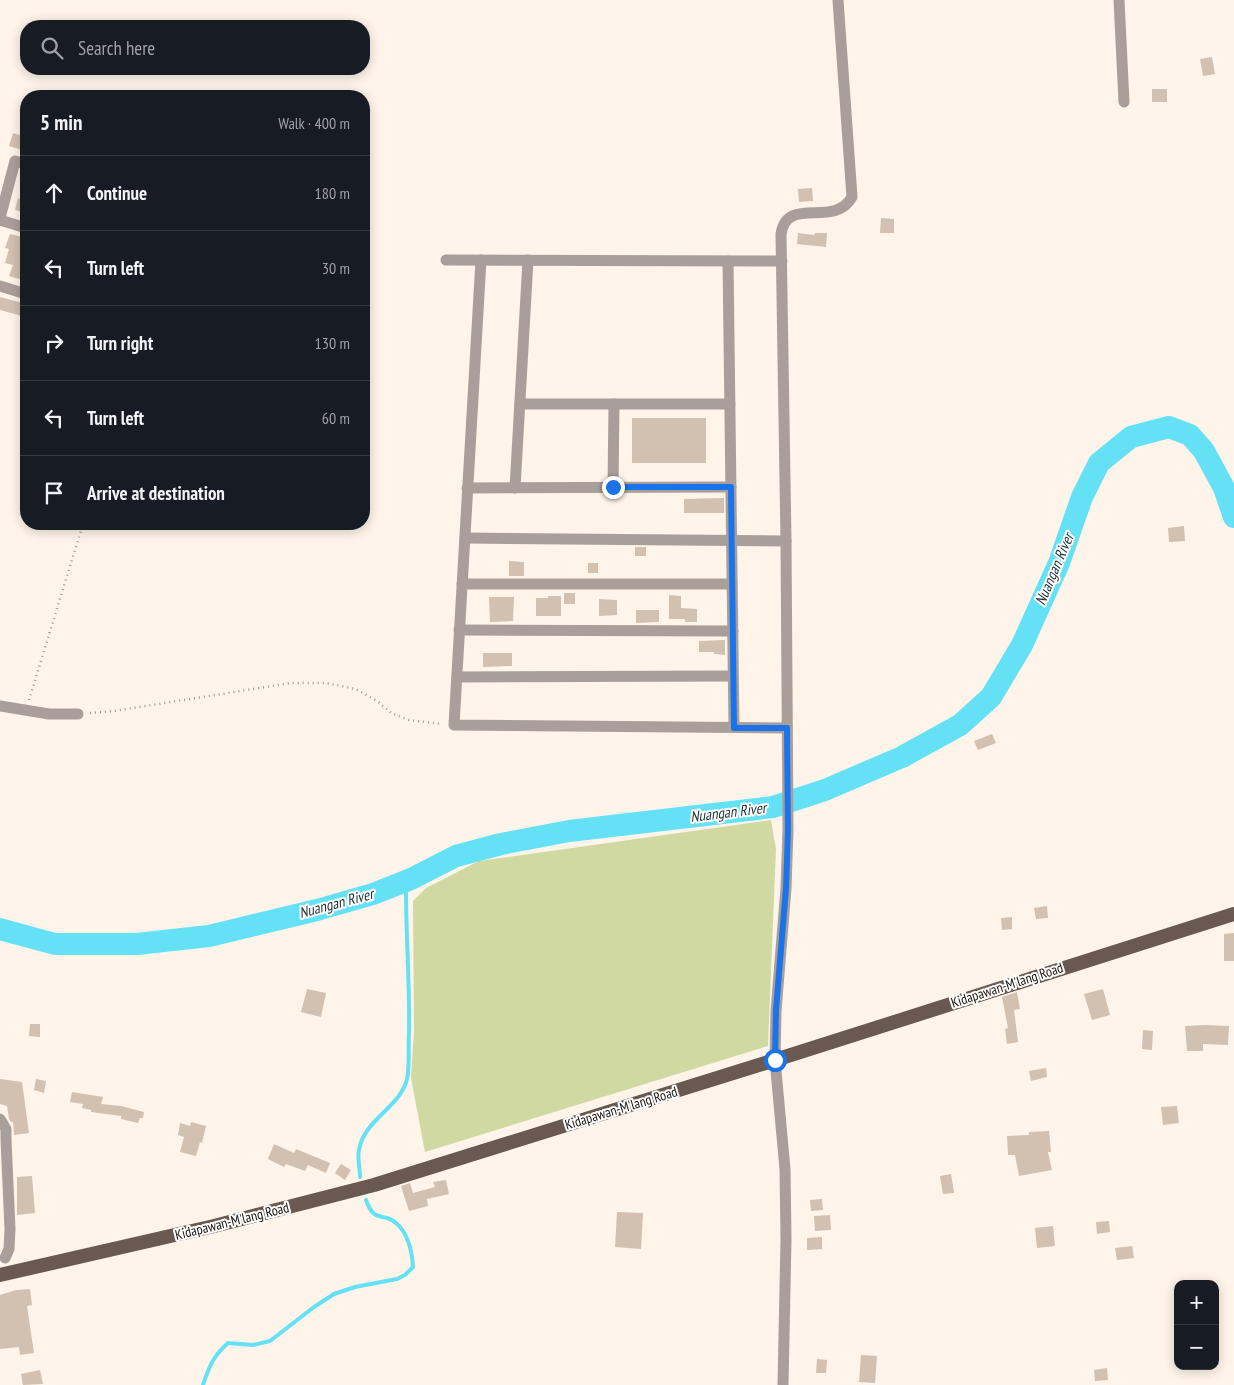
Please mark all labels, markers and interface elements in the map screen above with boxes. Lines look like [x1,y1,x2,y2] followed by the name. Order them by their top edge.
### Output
[20,20,370,75] search box
[38,34,66,62] icon: search
[78,36,155,60] text: Search here
[40,109,82,136] text: 5 min
[278,113,350,133] text: Walk · 400 m
[40,179,68,207] icon: ahead
[87,181,147,205] text: Continue
[315,183,350,203] text: 180 m
[40,254,68,282] icon: left
[87,256,144,280] text: Turn left
[322,258,350,278] text: 30 m
[40,329,68,357] icon: right
[87,331,153,355] text: Turn right
[315,333,350,353] text: 130 m
[40,404,68,432] icon: left
[87,406,144,430] text: Turn left
[322,408,350,428] text: 60 m
[602,476,625,499] route end
[40,479,68,507] icon: arrive
[87,481,225,505] text: Arrive at destination
[1030,529,1078,608] water label: Nuangan River
[689,798,769,826] water label: Nuangan River
[297,884,377,922] water label: Nuangan River
[949,958,1065,1012] street label: Kidapawan-M'lang Road
[764,1049,787,1072] route start
[563,1082,679,1134] street label: Kidapawan-M'lang Road
[173,1198,291,1244] street label: Kidapawan-M'lang Road
[1174,1280,1219,1370] map controls
[1174,1280,1219,1325] button: +
[1174,1325,1219,1370] button: −

